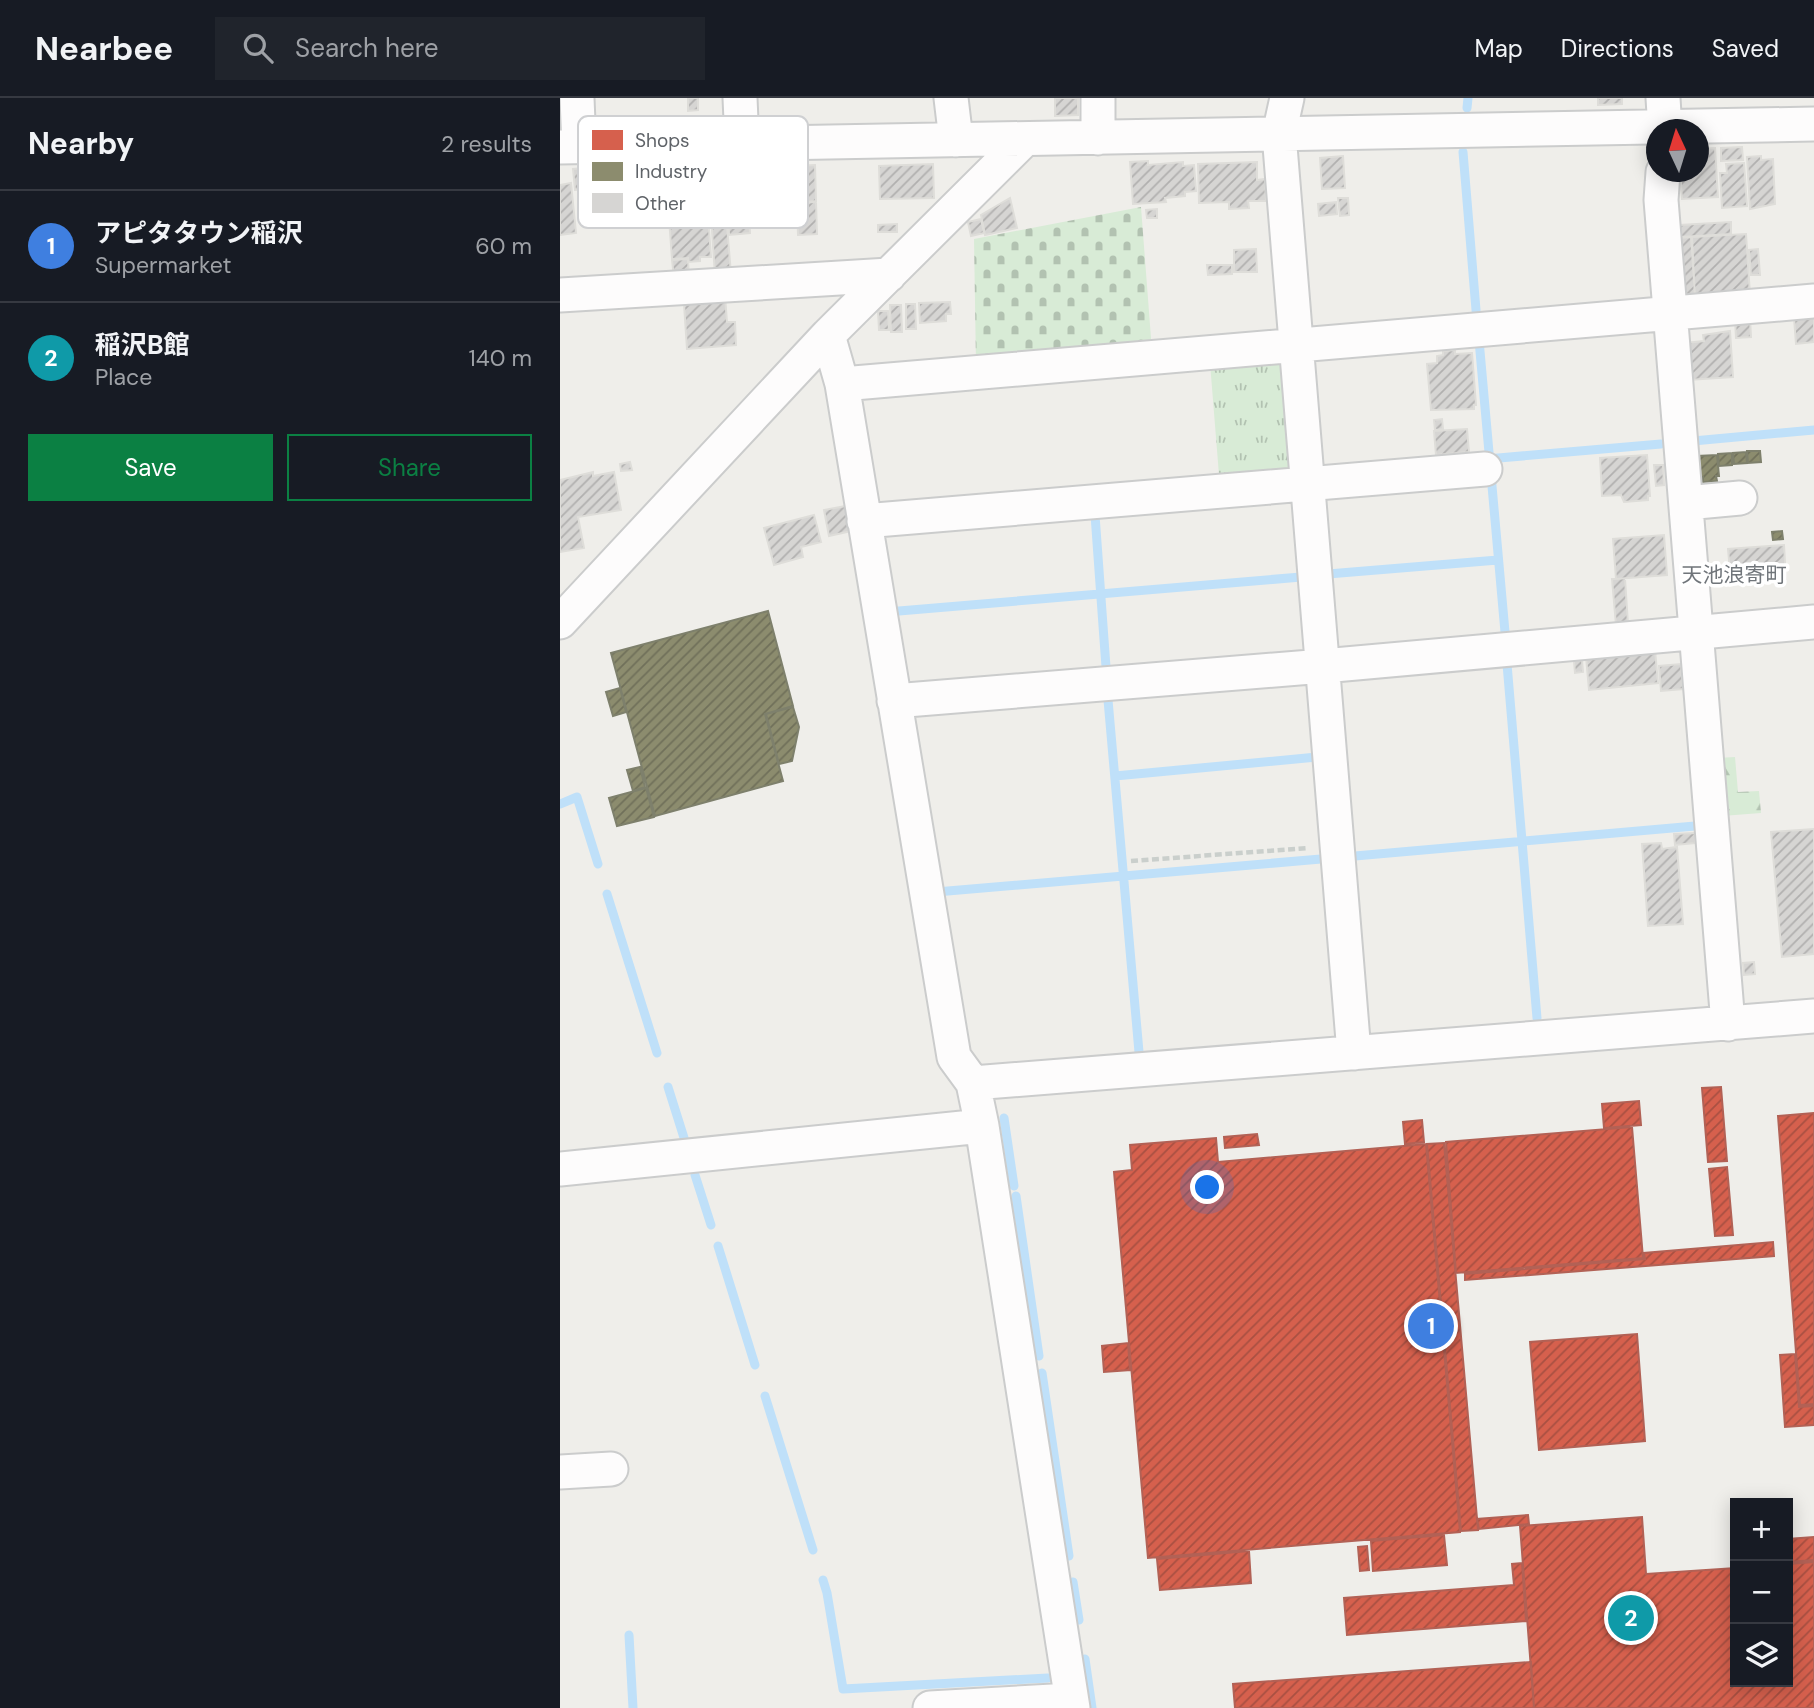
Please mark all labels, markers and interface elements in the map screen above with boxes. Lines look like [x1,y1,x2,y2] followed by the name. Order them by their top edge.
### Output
[215,17,705,80] search box
[35,27,173,70] text: Nearbee
[239,29,277,67] icon: search
[295,31,439,65] text: Search here
[1475,33,1523,64] text: Map
[1561,33,1674,64] text: Directions
[1712,33,1779,64] text: Saved
[578,116,808,228] legend
[1646,119,1709,182] north arrow
[28,124,134,163] text: Nearby
[635,128,690,153] text: Shops
[441,129,532,159] text: 2 results
[635,159,708,184] text: Industry
[635,191,686,216] text: Other
[95,216,303,250] text: アピタタウン稲沢
[47,231,55,261] text: 1
[475,231,532,261] text: 60 m
[95,250,231,280] text: Supermarket
[95,328,190,362] text: 稲沢B館
[44,343,58,373] text: 2
[469,343,532,373] text: 140 m
[95,362,152,392] text: Place
[28,434,273,501] button: Save
[287,434,532,501] button: Share
[1682,561,1787,589] district label: 天池浪寄町
[1190,1170,1224,1204] your location
[1408,1300,1454,1352] pin: 1
[1730,1498,1793,1687] map controls
[1730,1498,1793,1561] button: +
[1730,1561,1793,1624] button: −
[1608,1592,1654,1644] pin: 2
[1730,1624,1793,1687] button: layers

